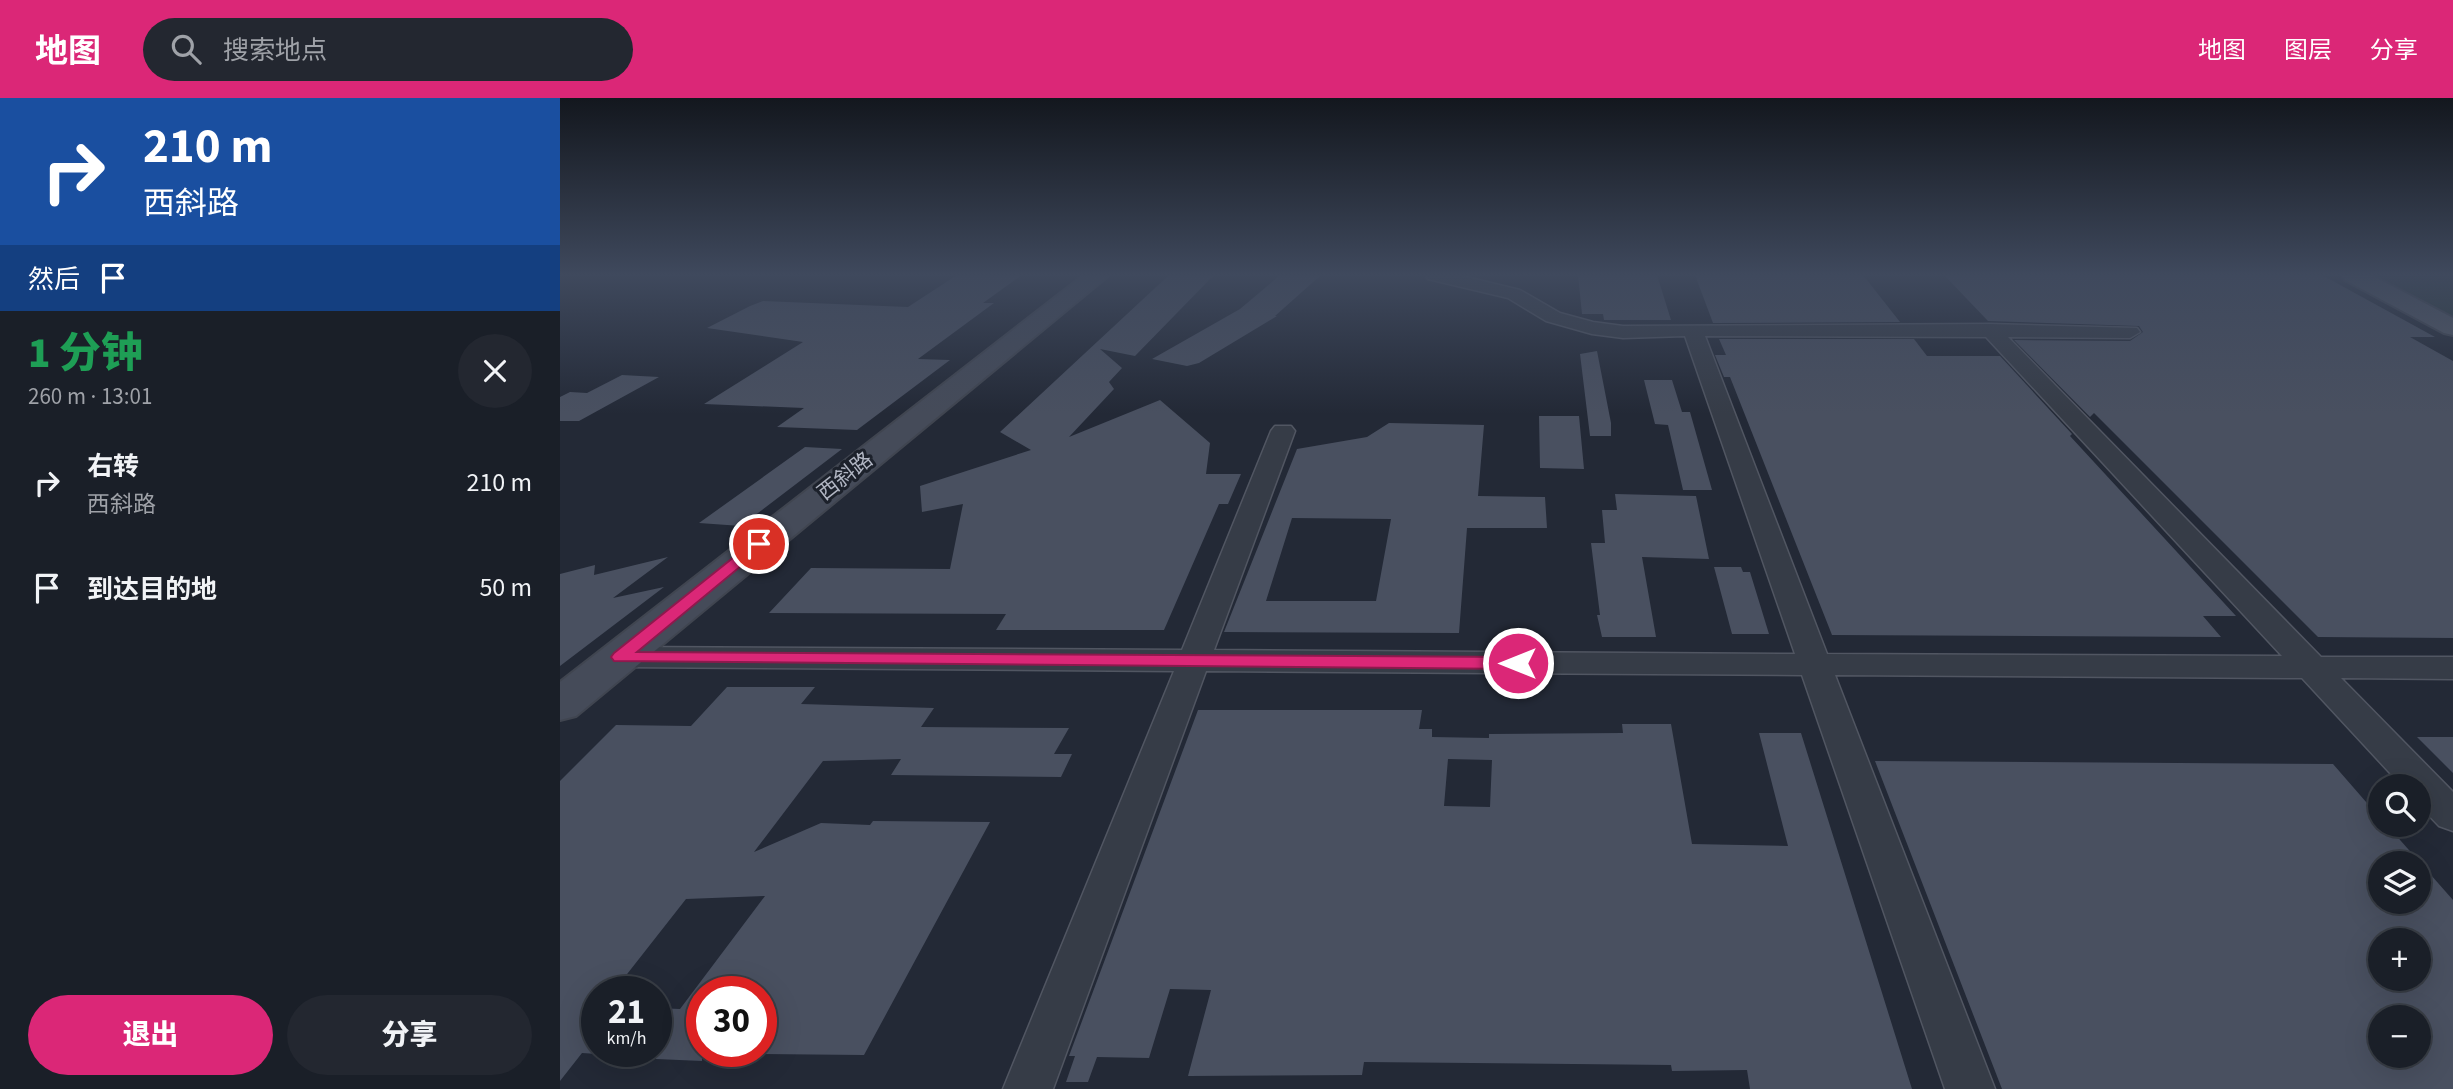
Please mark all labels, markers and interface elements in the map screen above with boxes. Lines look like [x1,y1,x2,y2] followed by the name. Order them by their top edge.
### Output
[143,18,633,81] search box
[35,28,101,75] text: 地图
[167,30,205,68] icon: search
[223,32,327,69] text: 搜索地点
[2198,33,2246,68] text: 地图
[2284,33,2332,68] text: 图层
[2370,33,2418,68] text: 分享
[143,112,272,182] text: 210 m
[28,126,119,217] icon: right
[143,181,239,227] text: 西斜路
[94,259,132,297] icon: arrive
[28,261,80,298] text: 然后
[28,324,143,384] text: 1 分钟
[458,334,532,408] button: close
[28,380,152,413] text: 260 m · 13:01
[811,445,879,507] street label: 西斜路
[87,448,139,485] text: 右转
[28,464,66,502] icon: right
[466,464,532,501] text: 210 m
[87,488,156,521] text: 西斜路
[729,514,789,574] pin
[740,525,778,563] icon: arrive
[28,569,66,607] icon: arrive
[479,569,532,606] text: 50 m
[87,571,217,608] text: 到达目的地
[1481,626,1555,700] position arrow
[2368,774,2431,1068] map controls
[2368,774,2431,837] button: search
[2368,851,2431,914] button: layers
[2368,928,2431,991] button: +
[686,976,777,1067] speed limit sign: 30
[608,987,645,1037] text: 21
[28,995,273,1075] button: 退出
[287,995,532,1075] button: 分享
[2368,1005,2431,1068] button: −
[607,1026,646,1051] text: km/h

